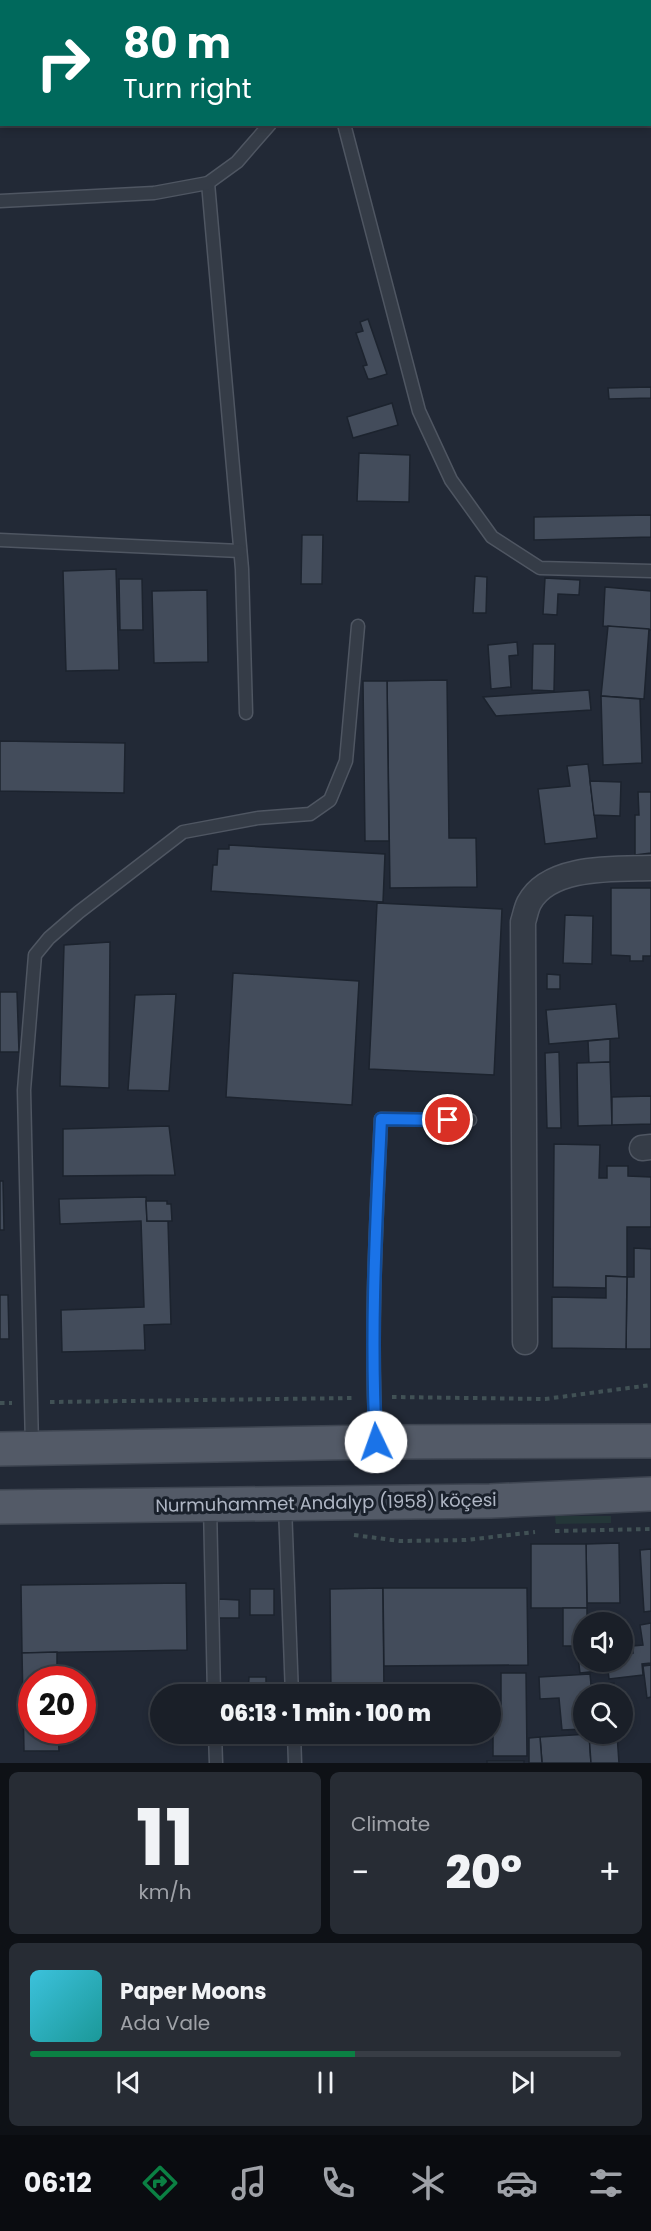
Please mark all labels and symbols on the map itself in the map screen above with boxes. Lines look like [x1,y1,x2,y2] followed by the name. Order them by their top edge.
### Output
[422,1094,473,1145] pin
[344,1410,408,1474] position arrow
[155,1487,497,1518] street label: Nurmuhammet Andalyp (1958) köçesi
[18,1666,96,1744] speed limit sign: 20

